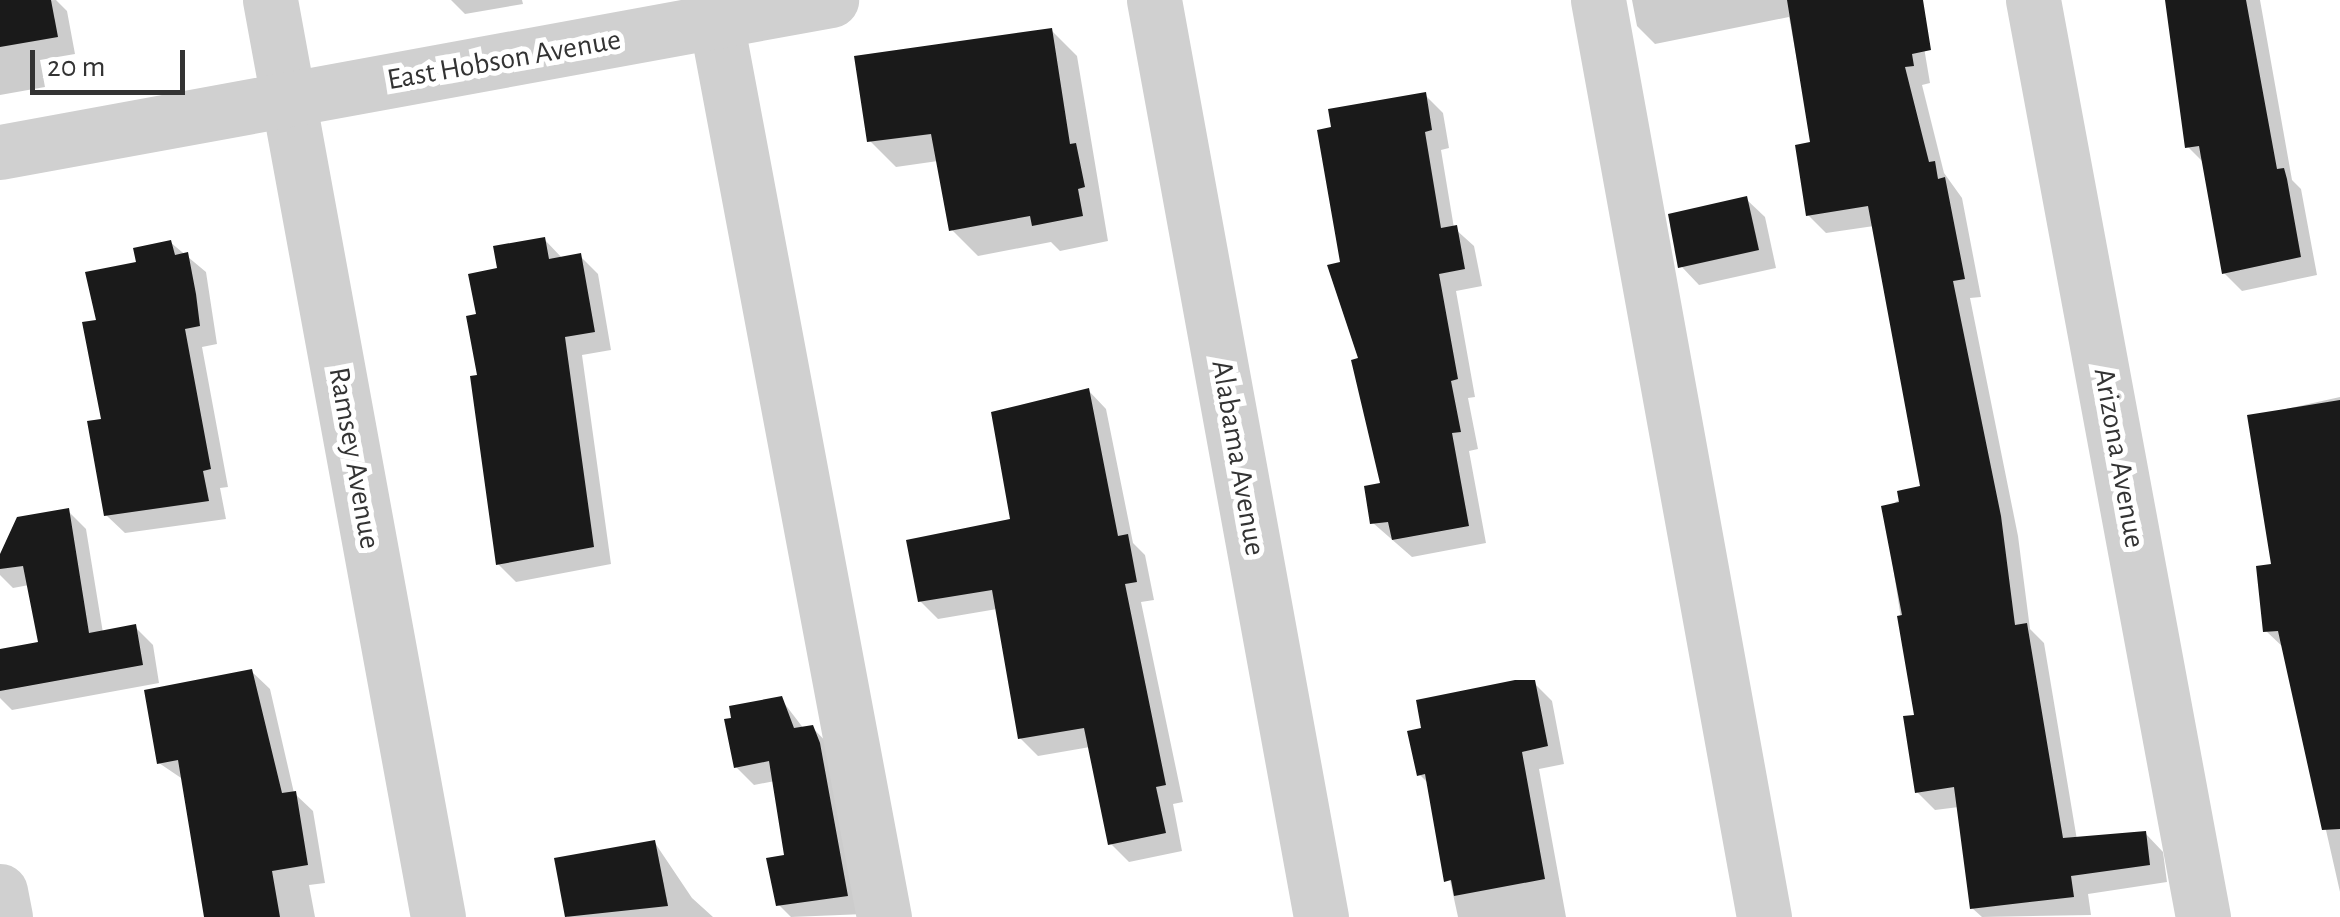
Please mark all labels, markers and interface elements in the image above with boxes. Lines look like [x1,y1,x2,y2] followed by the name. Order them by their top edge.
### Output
[384,22,624,98] street label: East Hobson Avenue
[35,30,190,92] scale bar
[47,52,105,82] text: 20 m
[1203,357,1273,559] street label: Alabama Avenue
[320,364,388,552] street label: Ramsey Avenue
[2085,365,2153,551] street label: Arizona Avenue

